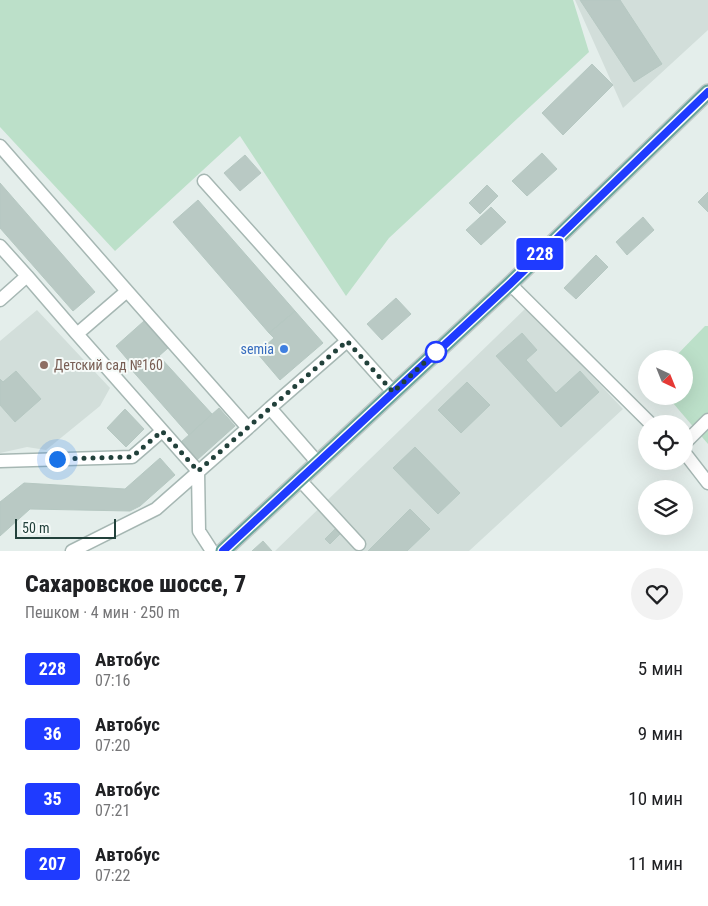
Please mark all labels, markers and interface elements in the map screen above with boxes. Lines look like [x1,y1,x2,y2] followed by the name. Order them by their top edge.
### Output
[511,238,569,270] line badge: 228
[526,243,554,264] text: 228
[241,341,274,357] place label: semia
[425,341,447,363] unlabelled marker
[278,343,290,355] marker: semia
[638,350,692,405] north arrow
[638,350,693,535] map controls
[54,357,163,373] place label: Детский сад №160
[38,359,50,371] marker: Детский сад №160
[638,415,693,470] button: locate
[45,447,70,472] your location
[638,480,693,535] button: layers
[15,516,116,539] scale bar
[22,520,50,536] text: 50 m
[631,568,683,620] button: heart
[25,570,246,598] text: Сахаровское шоссе, 7
[25,603,180,622] text: Пешком · 4 мин · 250 m
[95,648,160,671] text: Автобус
[638,657,683,680] text: 5 мин
[39,658,66,679] text: 228
[95,671,130,690] text: 07:16
[95,713,160,736] text: Автобус
[638,722,683,745] text: 9 мин
[43,723,62,744] text: 36
[95,736,130,755] text: 07:20
[95,778,160,801] text: Автобус
[628,787,683,810] text: 10 мин
[43,788,62,809] text: 35
[95,801,130,820] text: 07:21
[95,843,160,866] text: Автобус
[628,852,683,875] text: 11 мин
[39,853,66,874] text: 207
[95,866,130,885] text: 07:22

